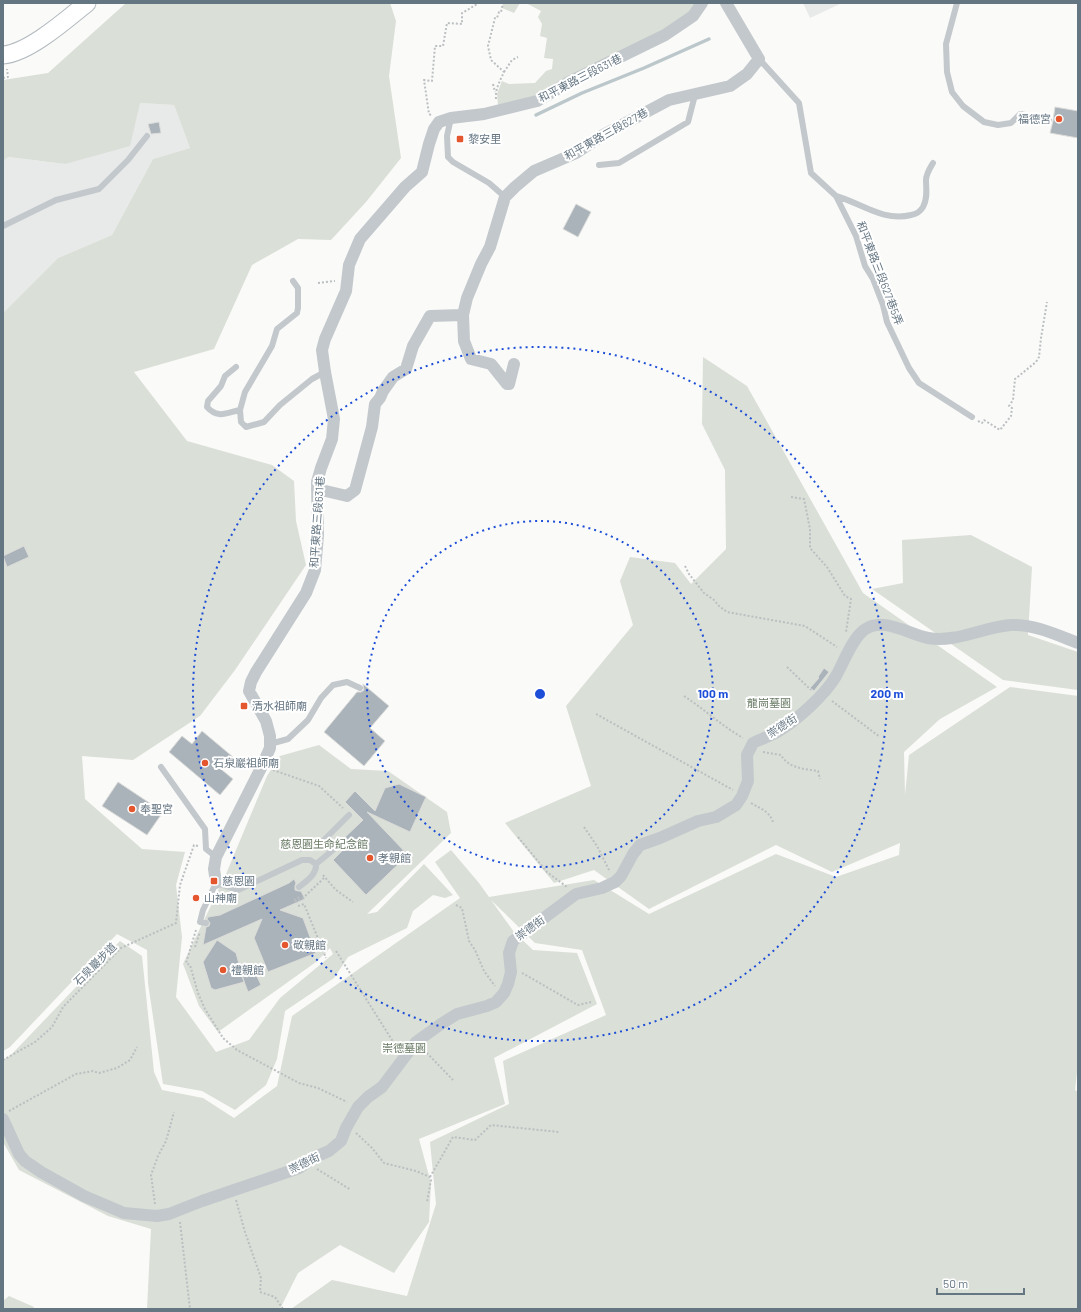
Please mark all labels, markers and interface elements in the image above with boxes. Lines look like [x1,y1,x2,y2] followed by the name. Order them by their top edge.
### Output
[536,51,624,104] street label: 和平東路三段631巷
[562,105,650,162] street label: 和平東路三段627巷
[1018,112,1051,125] place label: 福德宮
[1054,114,1064,124] marker: 福德宮
[468,132,501,145] place label: 黎安里
[455,134,465,144] marker: 黎安里
[855,219,906,327] street label: 和平東路三段627巷5弄
[307,476,326,568] street label: 和平東路三段631巷
[698,686,728,700] text: 100 m
[871,686,903,700] text: 200 m
[533,687,547,701] centre of rings
[747,696,791,709] park label: 龍崗墓園
[252,699,307,712] place label: 清水祖師廟
[239,701,249,711] marker: 清水祖師廟
[764,711,799,740] street label: 崇德街
[213,756,279,769] place label: 石泉巖祖師廟
[200,758,210,768] marker: 石泉巖祖師廟
[140,802,173,815] place label: 奉聖宮
[127,804,137,814] marker: 奉聖宮
[280,837,368,850] park label: 慈恩園生命紀念館
[378,851,411,864] place label: 孝親館
[365,853,375,863] marker: 孝親館
[222,874,255,887] place label: 慈恩園
[209,876,219,886] marker: 慈恩園
[204,891,237,904] place label: 山神廟
[191,893,201,903] marker: 山神廟
[513,913,547,943] street label: 崇德街
[293,938,326,951] place label: 敬親館
[71,940,119,988] street label: 石泉巖步道
[280,940,290,950] marker: 敬親館
[231,963,264,976] place label: 禮親館
[218,965,228,975] marker: 禮親館
[382,1041,426,1054] park label: 崇德墓園
[286,1149,321,1176] street label: 崇德街
[937,1270,1024,1296] scale bar
[943,1276,968,1290] text: 50 m

